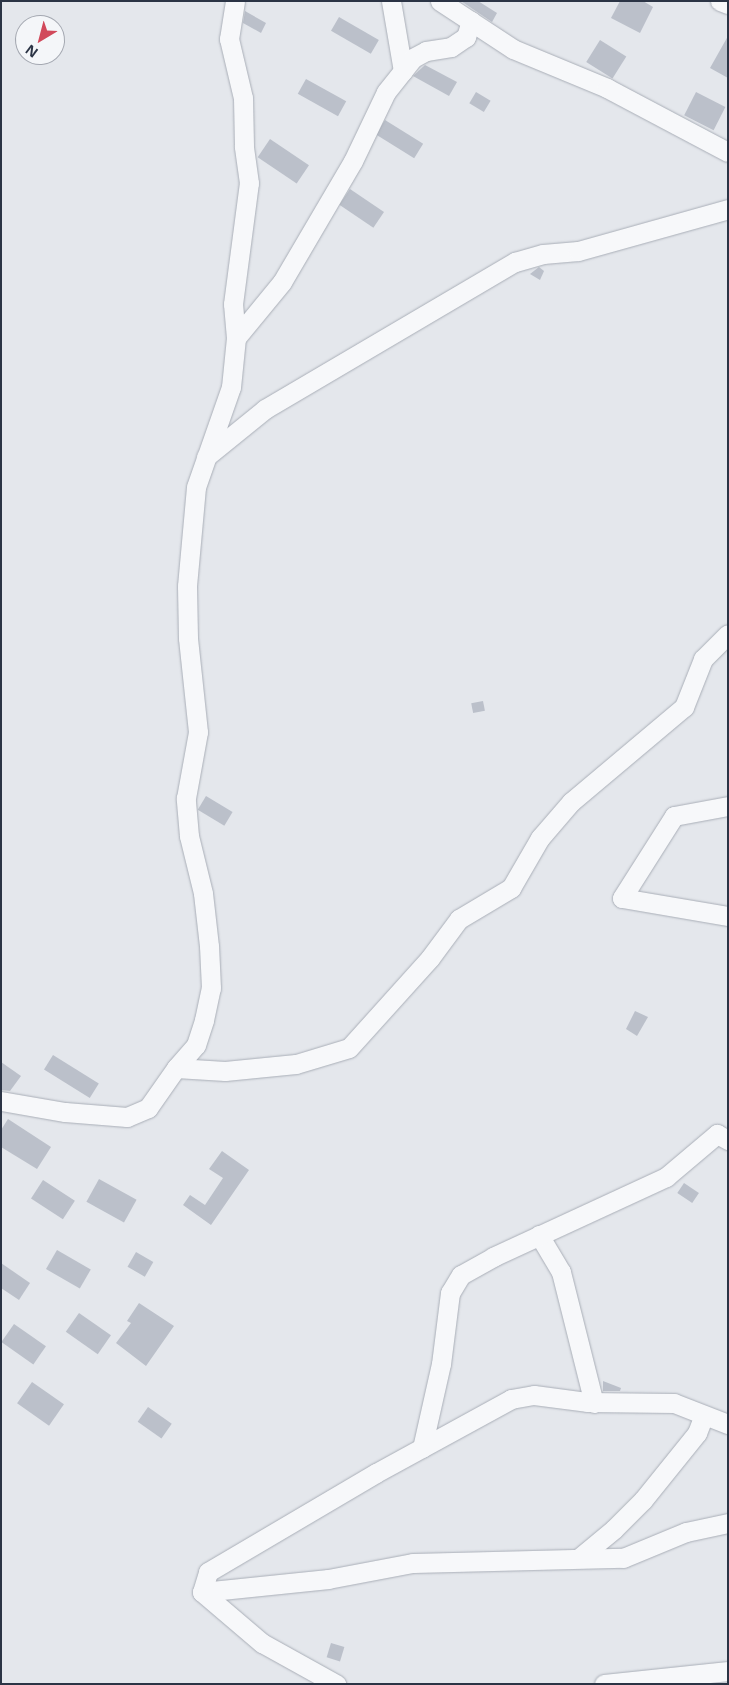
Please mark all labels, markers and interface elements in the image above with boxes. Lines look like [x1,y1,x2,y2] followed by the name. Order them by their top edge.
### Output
[15,15,65,65] north arrow
[21,41,42,63] text: N

